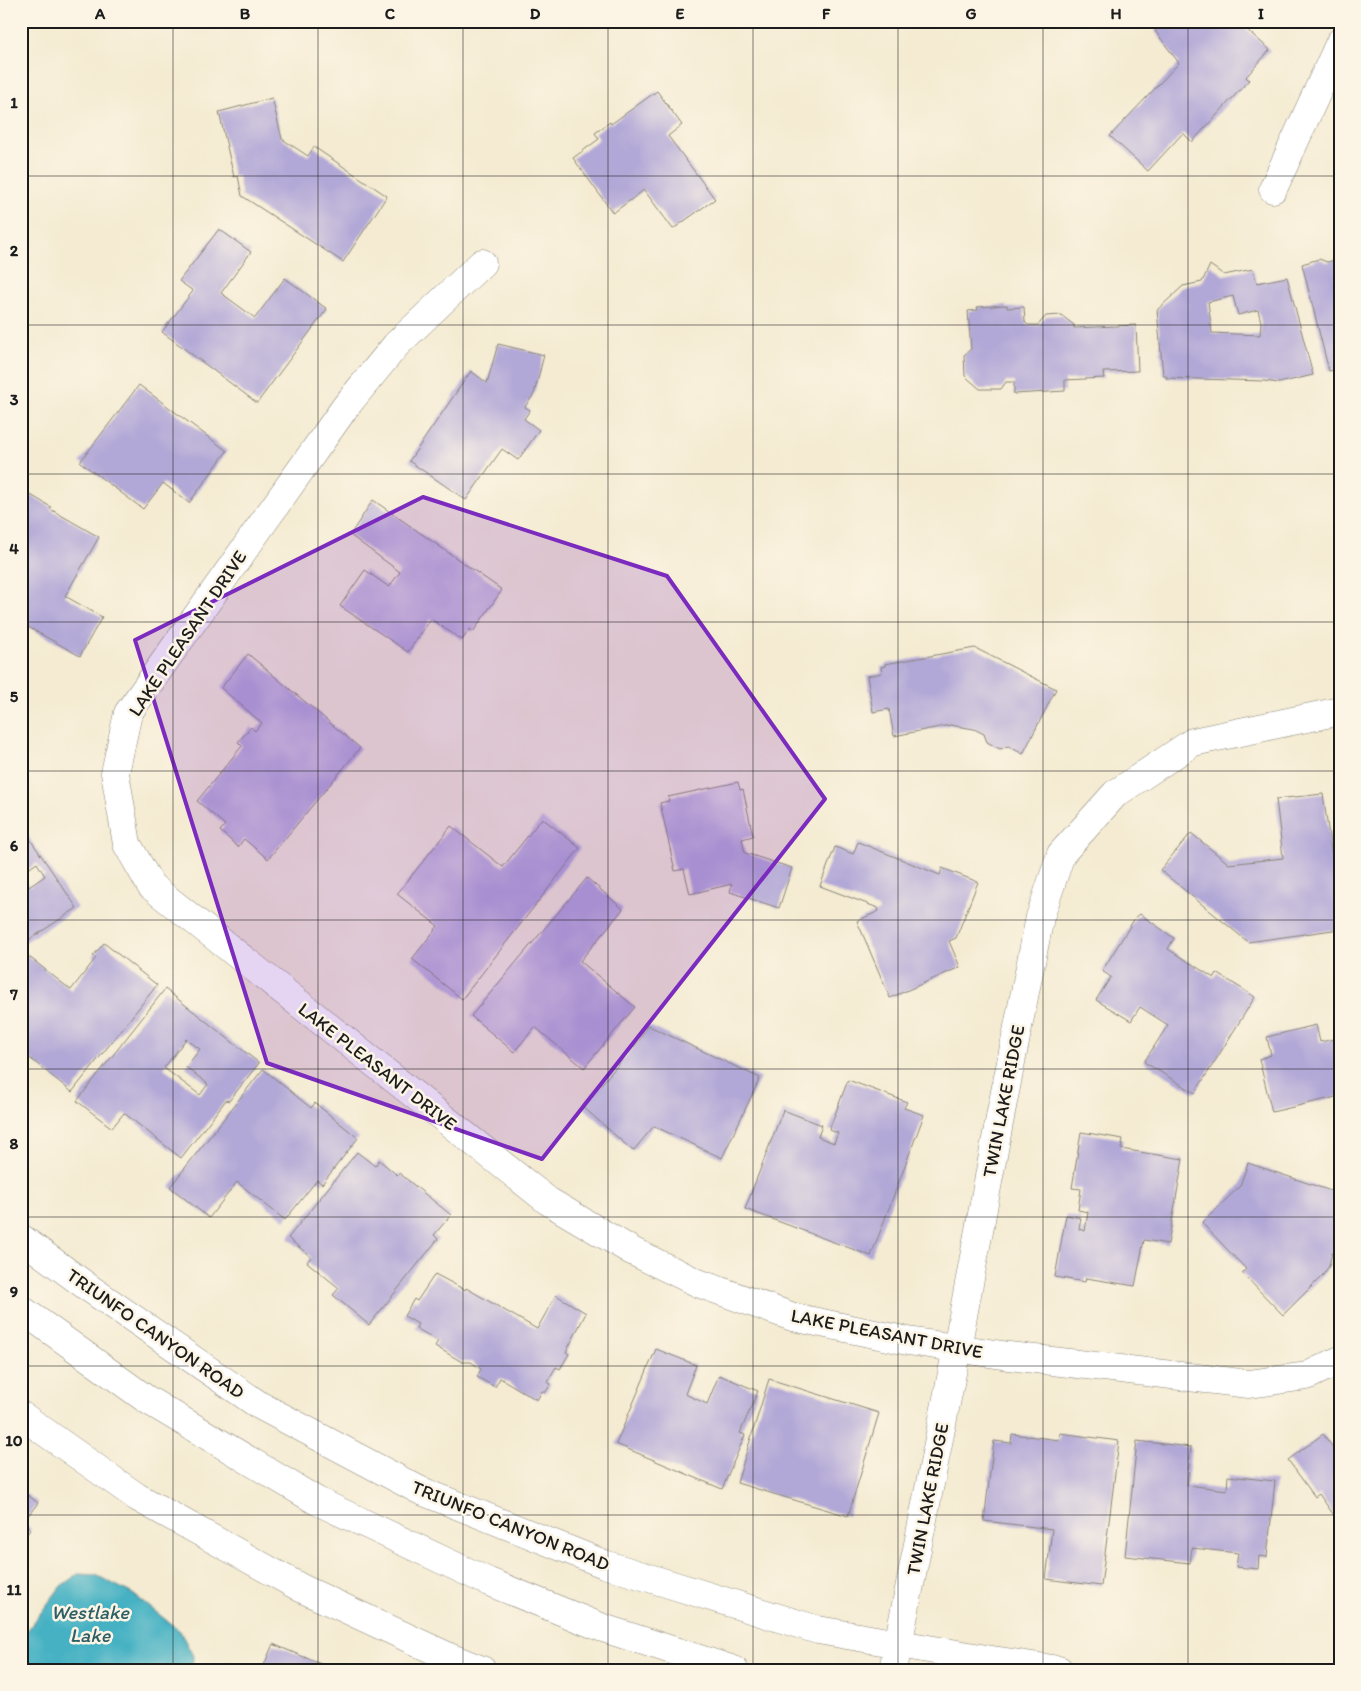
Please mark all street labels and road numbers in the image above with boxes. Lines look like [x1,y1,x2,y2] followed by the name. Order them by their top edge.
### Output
[123,546,251,721] street label: LAKE PLEASANT DRIVE
[294,997,462,1136] street label: LAKE PLEASANT DRIVE
[977,1023,1030,1179] street label: TWIN LAKE RIDGE
[62,1263,249,1404] street label: TRIUNFO CANYON ROAD
[789,1304,985,1363] street label: LAKE PLEASANT DRIVE
[901,1421,954,1577] street label: TWIN LAKE RIDGE
[408,1475,613,1576] street label: TRIUNFO CANYON ROAD

